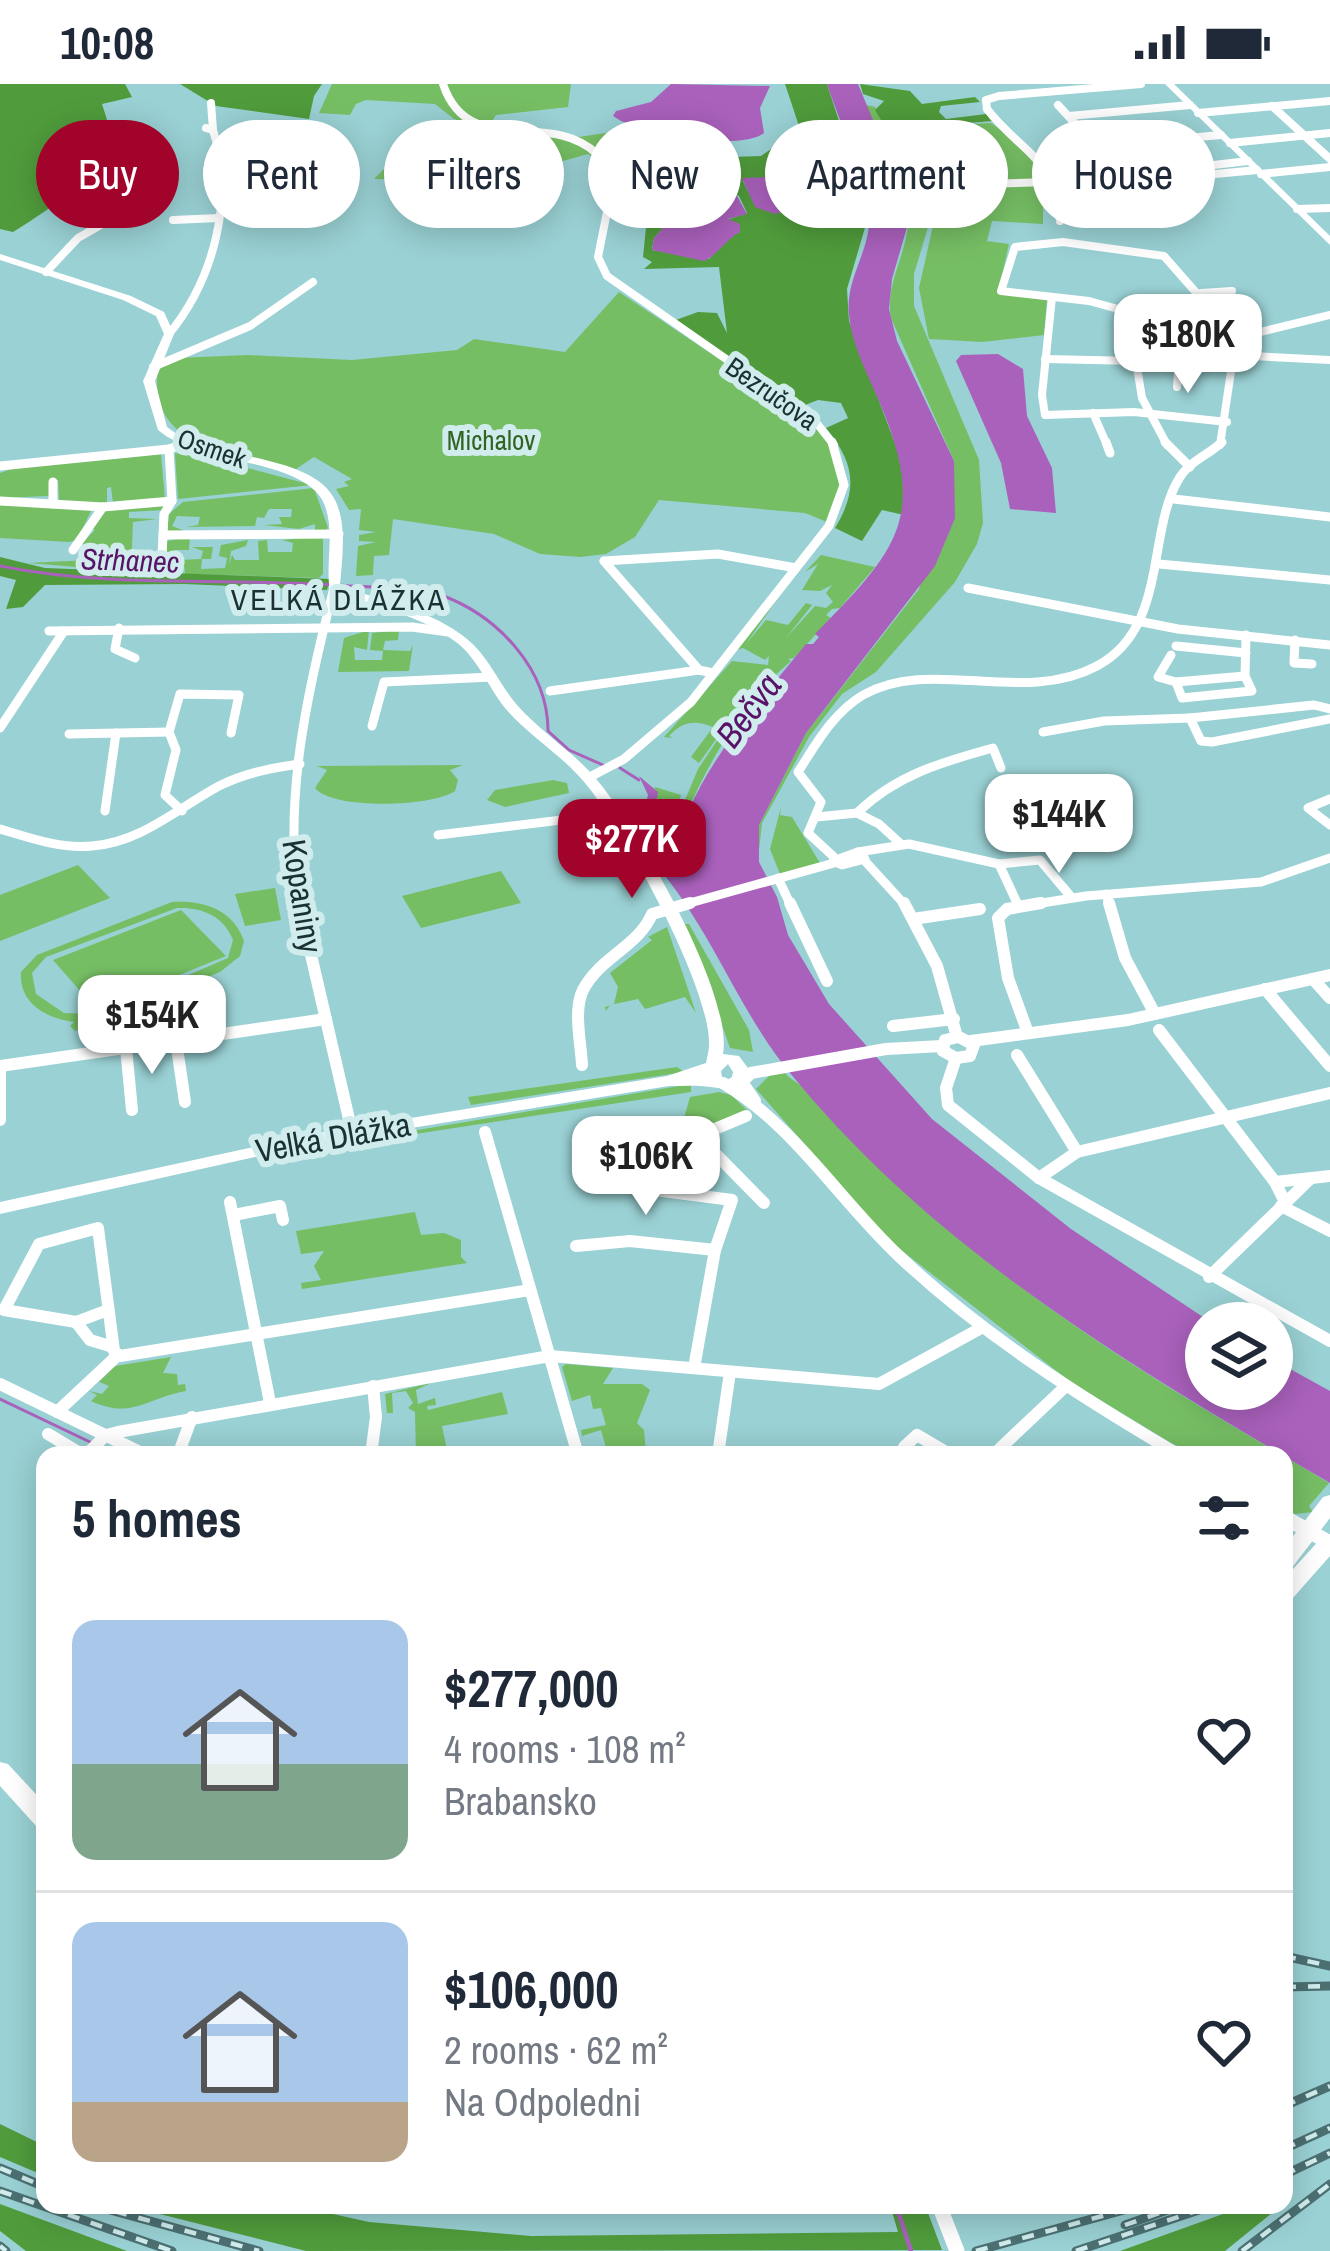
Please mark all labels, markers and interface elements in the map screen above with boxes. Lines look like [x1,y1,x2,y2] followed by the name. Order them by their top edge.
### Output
[60,12,154,73] text: 10:08
[36,120,179,228] chip: Buy
[203,120,360,228] chip: Rent
[384,120,564,228] chip: Filters
[588,120,741,228] chip: New
[765,120,1008,228] chip: Apartment
[1032,120,1215,228] chip: House
[1104,294,1272,396] pin: $180K
[1141,307,1235,359] text: $180K
[719,348,825,438] street label: Bezručova
[173,420,252,477] street label: Osmek
[447,422,535,458] park label: Michalov
[80,538,180,582] water label: Strhanec
[231,579,447,619] district label: VELKÁ DLÁŽKA
[704,663,792,757] water label: Bečva
[975,774,1143,876] pin: $144K
[1012,787,1106,839] text: $144K
[548,799,716,901] pin: $277K
[585,812,679,864] text: $277K
[272,836,334,956] street label: Kopaniny
[68,975,236,1077] pin: $154K
[105,988,199,1040] text: $154K
[252,1102,414,1172] street label: Velká Dlážka
[562,1116,730,1218] pin: $106K
[599,1129,693,1181] text: $106K
[1185,1302,1293,1410] map controls
[1185,1302,1293,1410] button: layers
[72,1484,242,1553] text: 5 homes
[1191,1485,1257,1551] icon: filters
[444,1654,618,1723] text: $277,000
[168,1668,312,1812] icon: home
[1191,1707,1257,1773] icon: heart
[444,1723,686,1775] text: 4 rooms · 108 m²
[444,1775,597,1827] text: Brabansko
[444,1955,618,2024] text: $106,000
[168,1970,312,2114] icon: home
[1191,2009,1257,2075] icon: heart
[444,2024,668,2076] text: 2 rooms · 62 m²
[444,2076,641,2128] text: Na Odpoledni

